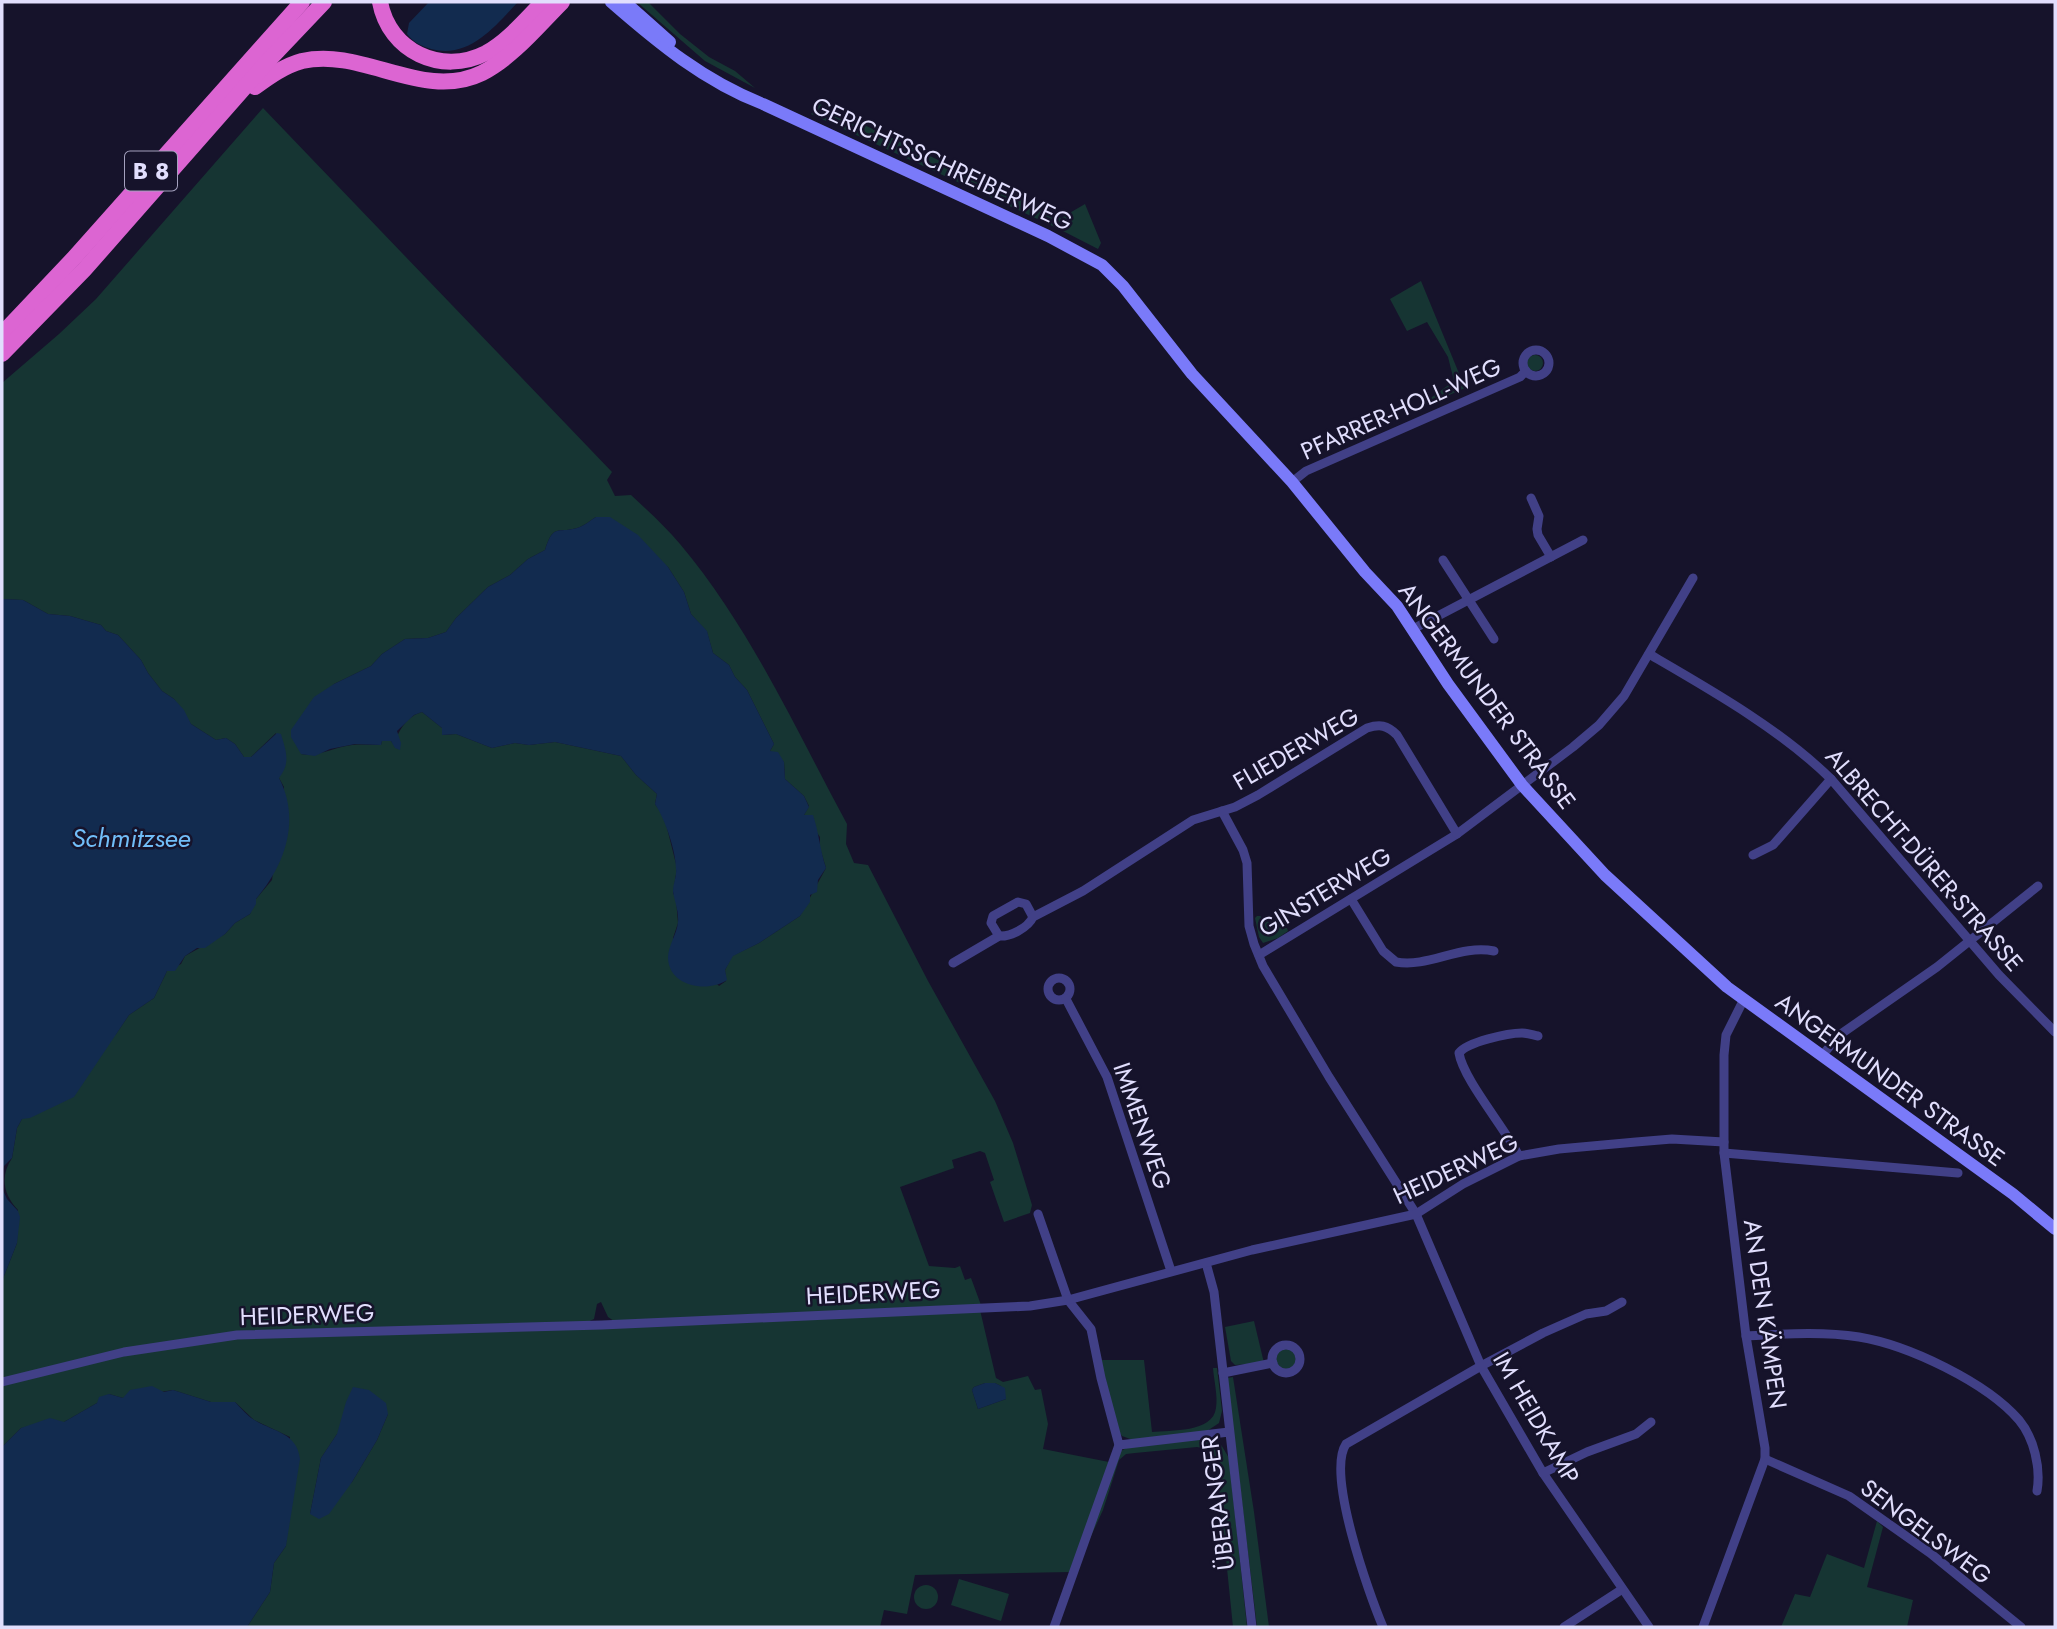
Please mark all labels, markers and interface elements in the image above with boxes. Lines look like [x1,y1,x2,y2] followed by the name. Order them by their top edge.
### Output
[806,88,1078,239] street label: GERICHTSSCHREIBERWEG
[125,152,177,190] road number: B 8
[1295,349,1507,468] street label: PFARRER-HOLL-WEG
[1390,575,1584,816] street label: ANGERMUNDER STRASSE
[1226,698,1365,799] street label: FLIEDERWEG
[1817,740,2031,979] street label: ALBRECHT-DÜRER-STRASSE
[71,819,191,857] water label: Schmitzsee
[1252,838,1398,945] street label: GINSTERWEG
[1768,984,2012,1175] street label: ANGERMUNDER STRASSE
[1104,1058,1181,1194] street label: IMMENWEG
[1387,1124,1524,1213] street label: HEIDERWEG
[1735,1217,1796,1411] street label: AN DEN KÄMPEN
[805,1271,941,1314] street label: HEIDERWEG
[239,1295,375,1334] street label: HEIDERWEG
[1485,1345,1588,1490] street label: IM HEIDKAMP
[1192,1434,1243,1572] street label: ÜBERANGER
[1853,1471,1999,1593] street label: SENGELSWEG

